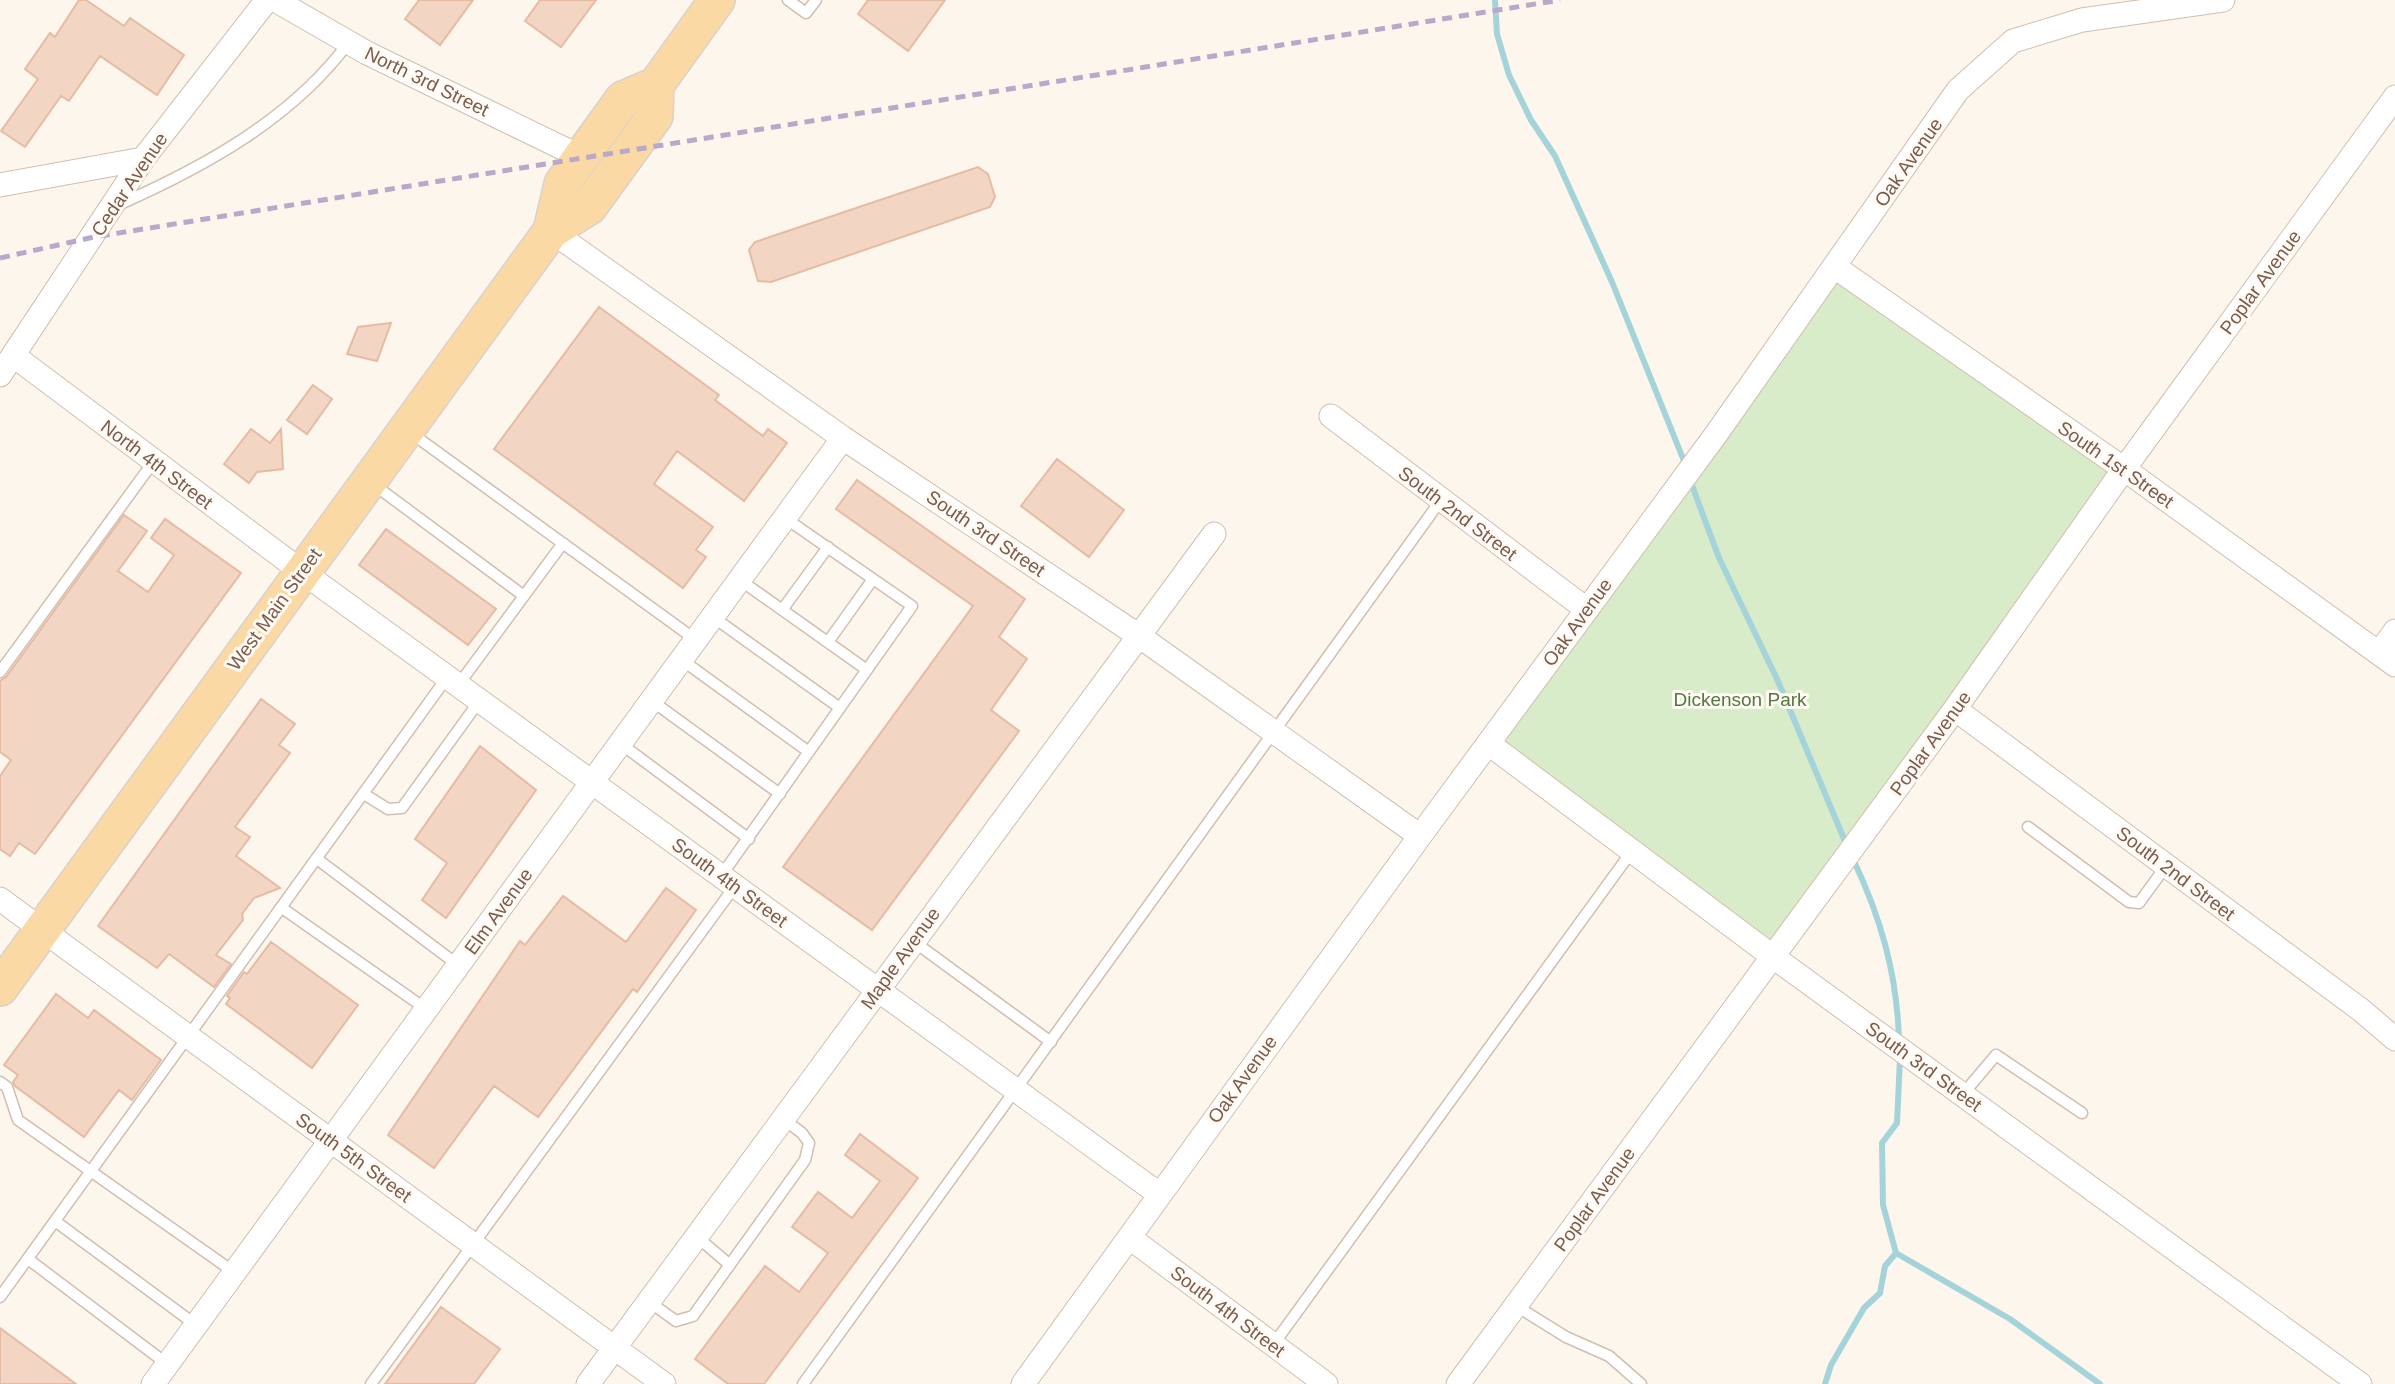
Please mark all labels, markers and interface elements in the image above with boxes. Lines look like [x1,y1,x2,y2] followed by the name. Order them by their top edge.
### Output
[361,42,493,121] street label: North 3rd Street
[1870,114,1947,211] street label: Oak Avenue
[87,129,172,240] street label: Cedar Avenue
[2216,226,2305,338] street label: Poplar Avenue
[97,416,217,514] street label: North 4th Street
[2054,417,2178,512] street label: South 1st Street
[1394,462,1522,565] street label: South 2nd Street
[922,486,1050,581] street label: South 3rd Street
[223,544,326,674] street label: West Main Street
[1539,574,1616,670] street label: Oak Avenue
[1886,687,1975,799] street label: Poplar Avenue
[1673,689,1807,710] park label: Dickenson Park
[2112,822,2240,925] street label: South 2nd Street
[668,834,792,932] street label: South 4th Street
[460,864,537,958] street label: Elm Avenue
[857,904,944,1013] street label: Maple Avenue
[1862,1017,1986,1116] street label: South 3rd Street
[1204,1031,1281,1127] street label: Oak Avenue
[292,1109,416,1207] street label: South 5th Street
[1550,1143,1639,1255] street label: Poplar Avenue
[1167,1262,1289,1362] street label: South 4th Street

